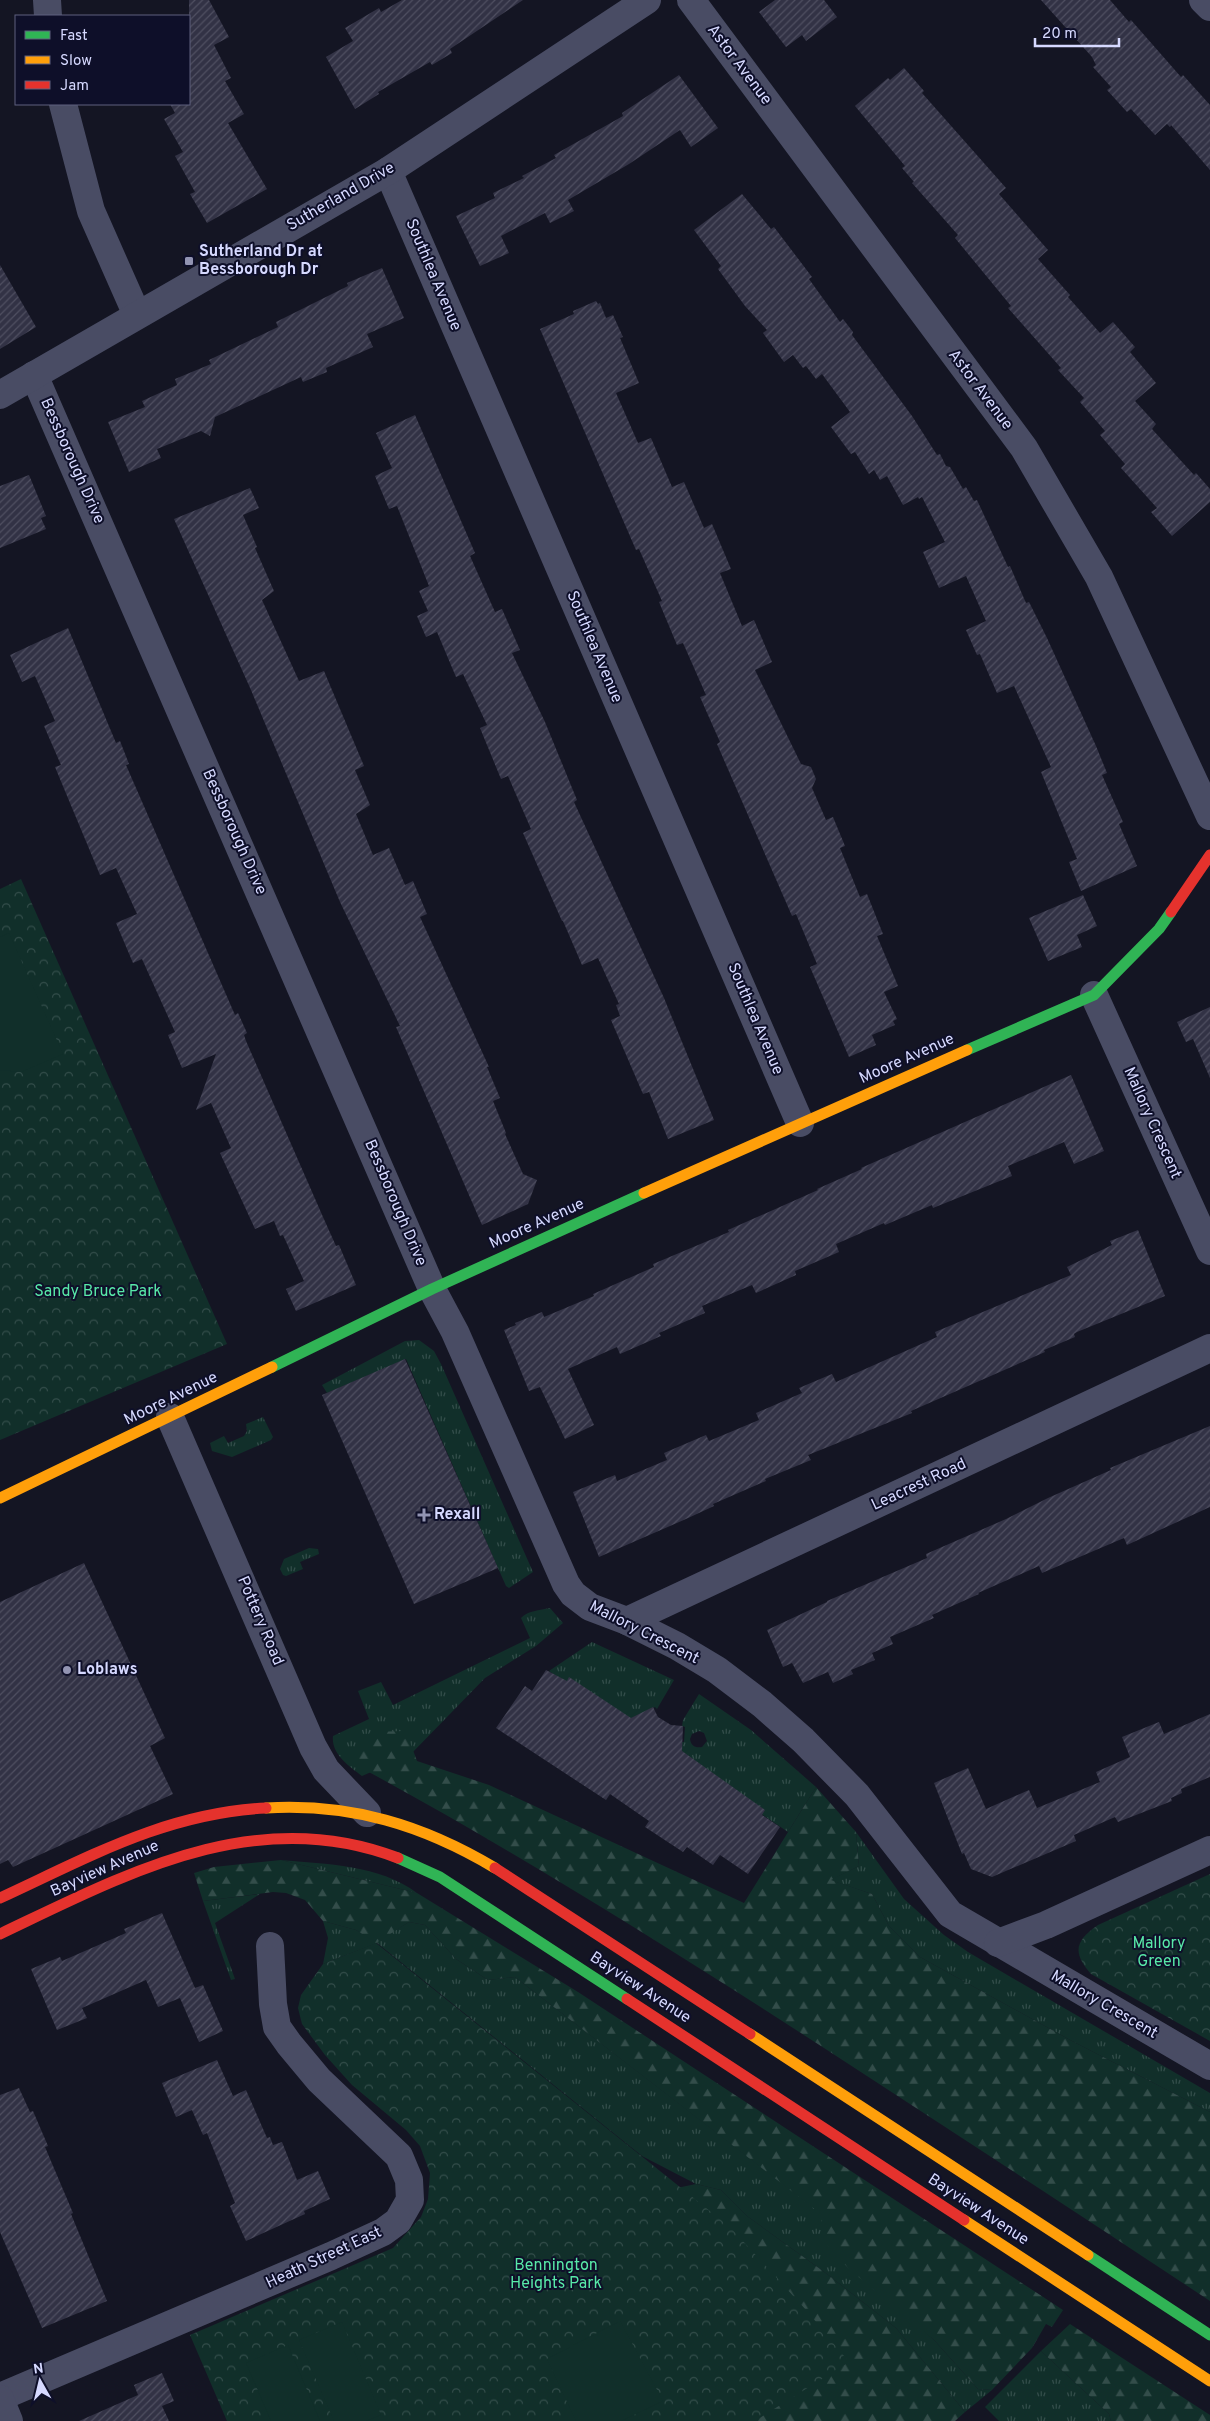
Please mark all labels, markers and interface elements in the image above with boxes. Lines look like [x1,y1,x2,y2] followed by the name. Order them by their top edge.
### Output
[15,15,190,105] legend
[1035,15,1119,47] scale bar
[702,21,776,109] street label: Astor Avenue
[1042,25,1077,44] text: 20 m
[60,27,88,46] text: Fast
[60,52,92,71] text: Slow
[60,77,89,96] text: Jam
[284,158,398,236] street label: Sutherland Drive
[400,216,466,334] street label: Southlea Avenue
[199,242,323,280] place label: Sutherland Dr at Bessborough Dr
[183,255,195,267] marker: Sutherland Dr at Bessborough Dr
[943,346,1017,434] street label: Astor Avenue
[35,395,109,527] street label: Bessborough Drive
[561,588,627,706] street label: Southlea Avenue
[197,766,271,898] street label: Bessborough Drive
[722,960,788,1078] street label: Southlea Avenue
[856,1029,958,1089] street label: Moore Avenue
[1118,1064,1186,1182] street label: Mallory Crescent
[359,1137,431,1269] street label: Bessborough Drive
[486,1194,588,1254] street label: Moore Avenue
[34,1282,162,1302] park label: Sandy Bruce Park
[121,1368,221,1430] street label: Moore Avenue
[868,1454,970,1516] street label: Leacrest Road
[434,1505,480,1525] place label: Rexall
[418,1509,430,1521] marker: Rexall
[232,1573,288,1669] street label: Pottery Road
[586,1597,702,1669] street label: Mallory Crescent
[77,1660,138,1680] place label: Loblaws
[61,1664,73,1676] marker: Loblaws
[48,1836,162,1902] street label: Bayview Avenue
[1133,1934,1185,1972] park label: Mallory Green
[586,1948,694,2028] street label: Bayview Avenue
[1047,1966,1161,2044] street label: Mallory Crescent
[924,2170,1032,2250] street label: Bayview Avenue
[263,2222,385,2294] street label: Heath Street East
[510,2256,602,2294] park label: Bennington Heights Park
[15,2356,65,2406] north arrow
[32,2360,45,2379] text: N

